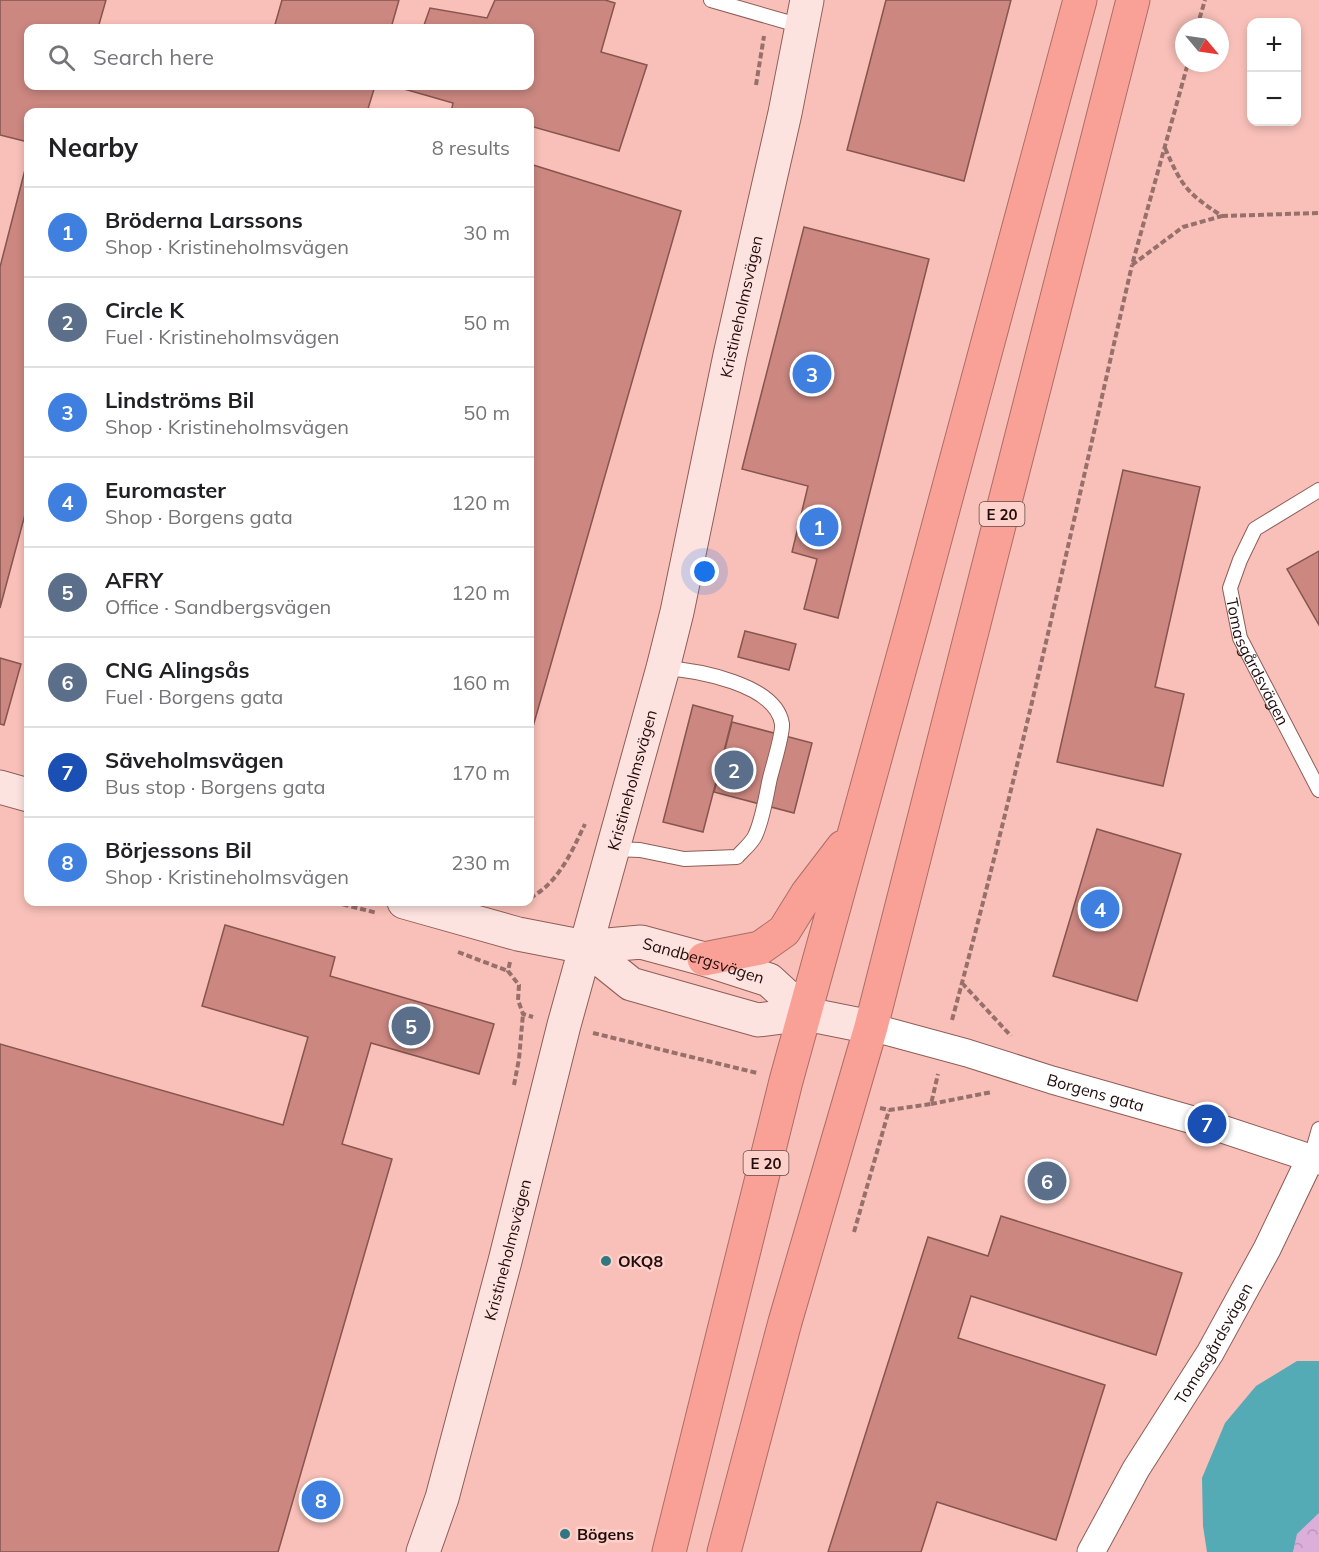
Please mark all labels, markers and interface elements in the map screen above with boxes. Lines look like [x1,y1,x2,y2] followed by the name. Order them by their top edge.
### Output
[1175,18,1229,72] north arrow
[1247,18,1301,126] map controls
[1247,18,1301,72] button: +
[24,24,534,90] search box
[45,41,78,74] icon: search
[93,43,214,71] text: Search here
[1247,72,1301,126] button: −
[48,131,138,164] text: Nearby
[432,135,510,160] text: 8 results
[105,206,303,234] text: Bröderna Larssons
[62,220,74,245] text: 1
[463,220,510,245] text: 30 m
[105,234,349,259] text: Shop · Kristineholmsvägen
[716,234,767,380] street label: Kristineholmsvägen
[105,296,184,324] text: Circle K
[62,310,74,335] text: 2
[463,310,510,335] text: 50 m
[105,324,340,349] text: Fuel · Kristineholmsvägen
[792,352,832,397] pin: 3
[105,386,254,414] text: Lindströms Bil
[62,400,74,425] text: 3
[463,400,510,425] text: 50 m
[105,414,349,439] text: Shop · Kristineholmsvägen
[105,476,226,504] text: Euromaster
[62,490,74,515] text: 4
[451,490,510,515] text: 120 m
[980,502,1024,526] road number: E 20
[105,504,293,529] text: Shop · Borgens gata
[800,504,838,550] pin: 1
[690,557,719,586] your location
[105,566,163,594] text: AFRY
[62,580,74,605] text: 5
[451,580,510,605] text: 120 m
[105,594,331,619] text: Office · Sandbergsvägen
[1222,596,1293,728] street label: Tomasgårdsvägen
[105,656,250,684] text: CNG Alingsås
[62,670,74,695] text: 6
[451,670,510,695] text: 160 m
[105,684,283,709] text: Fuel · Borgens gata
[603,707,661,853] street label: Kristineholmsvägen
[105,746,284,774] text: Säveholmsvägen
[714,748,754,792] pin: 2
[62,760,74,785] text: 7
[451,760,510,785] text: 170 m
[105,774,326,799] text: Bus stop · Borgens gata
[105,836,252,864] text: Börjessons Bil
[62,850,74,875] text: 8
[451,850,510,875] text: 230 m
[105,864,349,889] text: Shop · Kristineholmsvägen
[1080,886,1120,932] pin: 4
[640,933,767,988] street label: Sandbergsvägen
[392,1004,430,1048] pin: 5
[1045,1069,1147,1116] street label: Borgens gata
[1188,1102,1226,1146] pin: 7
[744,1151,789,1175] road number: E 20
[1028,1158,1066,1204] pin: 6
[480,1177,535,1323] street label: Kristineholmsvägen
[618,1251,663,1271] place label: OKQ8
[599,1254,613,1268] marker: OKQ8
[1170,1279,1257,1408] street label: Tomasgårdsvägen
[302,1478,340,1522] pin: 8
[577,1524,634,1544] place label: Bögens
[558,1527,572,1541] marker: Bögens

